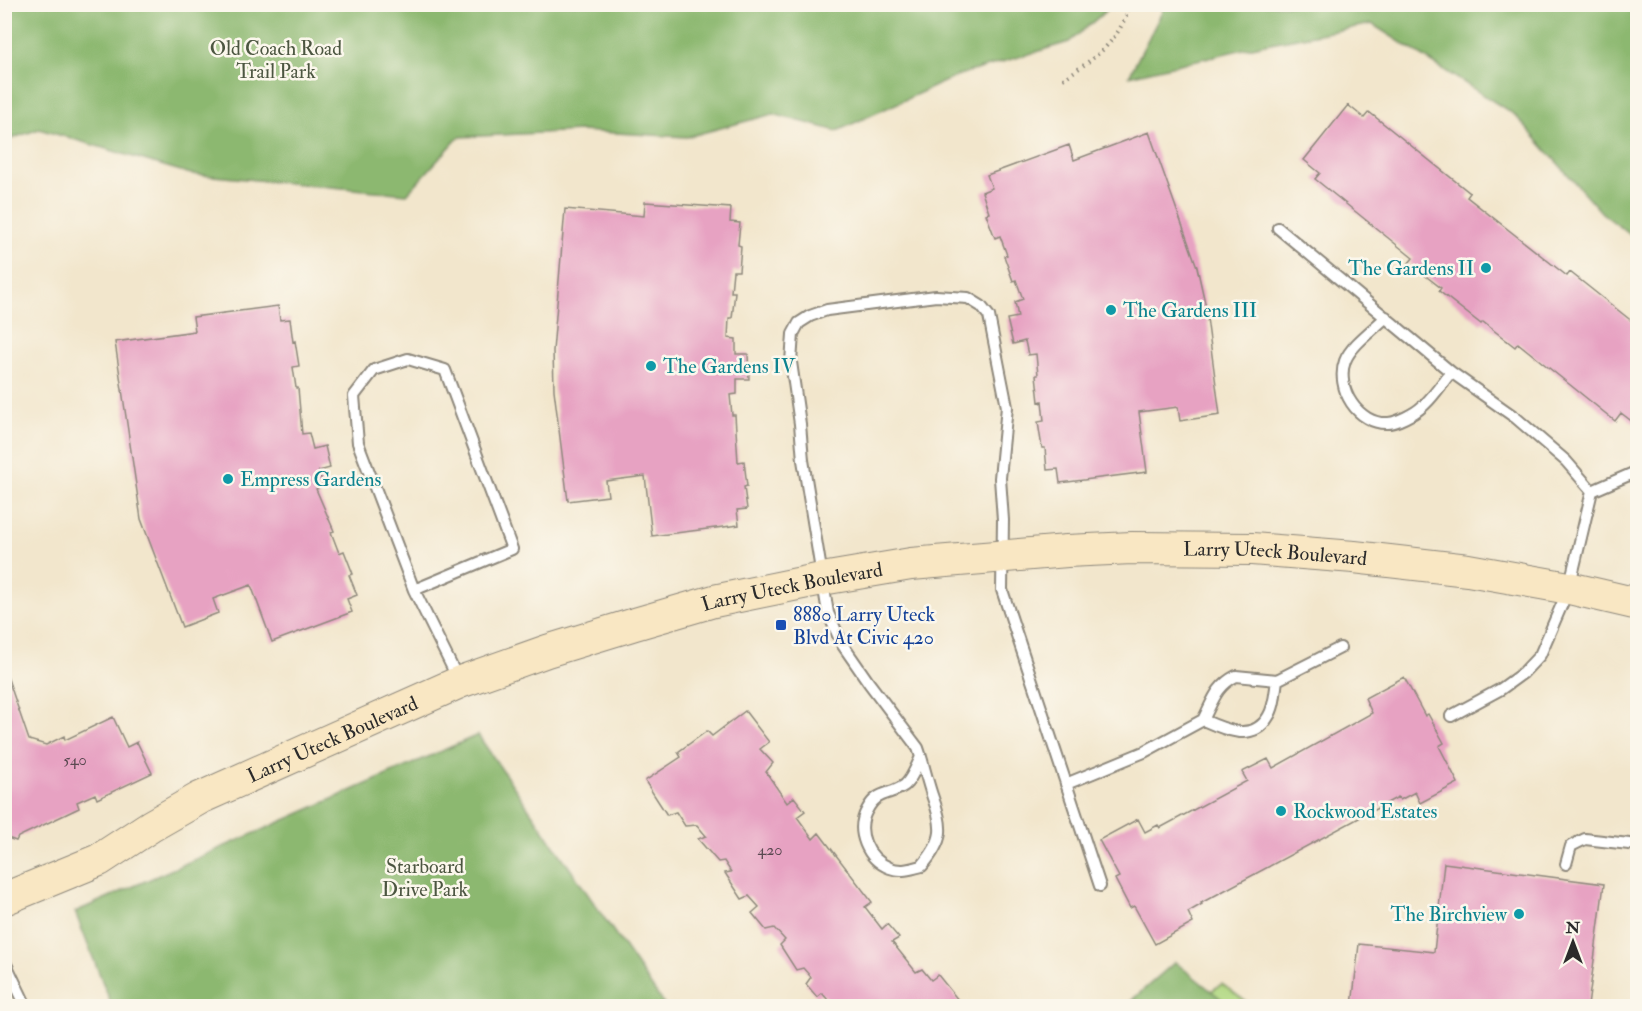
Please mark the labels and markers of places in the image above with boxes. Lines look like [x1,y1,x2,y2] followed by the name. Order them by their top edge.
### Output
[1348,256,1474,281] place label: The Gardens II
[1479,261,1493,275] marker: The Gardens II
[1123,298,1257,323] place label: The Gardens III
[1104,303,1118,317] marker: The Gardens III
[663,354,796,379] place label: The Gardens IV
[644,359,658,373] marker: The Gardens IV
[240,467,381,493] place label: Empress Gardens
[221,472,235,486] marker: Empress Gardens
[793,602,935,650] place label: 8880 Larry Uteck Blvd At Civic 420
[774,618,788,632] marker: 8880 Larry Uteck Blvd At Civic 420
[1293,799,1438,824] place label: Rockwood Estates
[1274,804,1288,818] marker: Rockwood Estates
[1391,902,1508,927] place label: The Birchview
[1512,907,1526,921] marker: The Birchview

